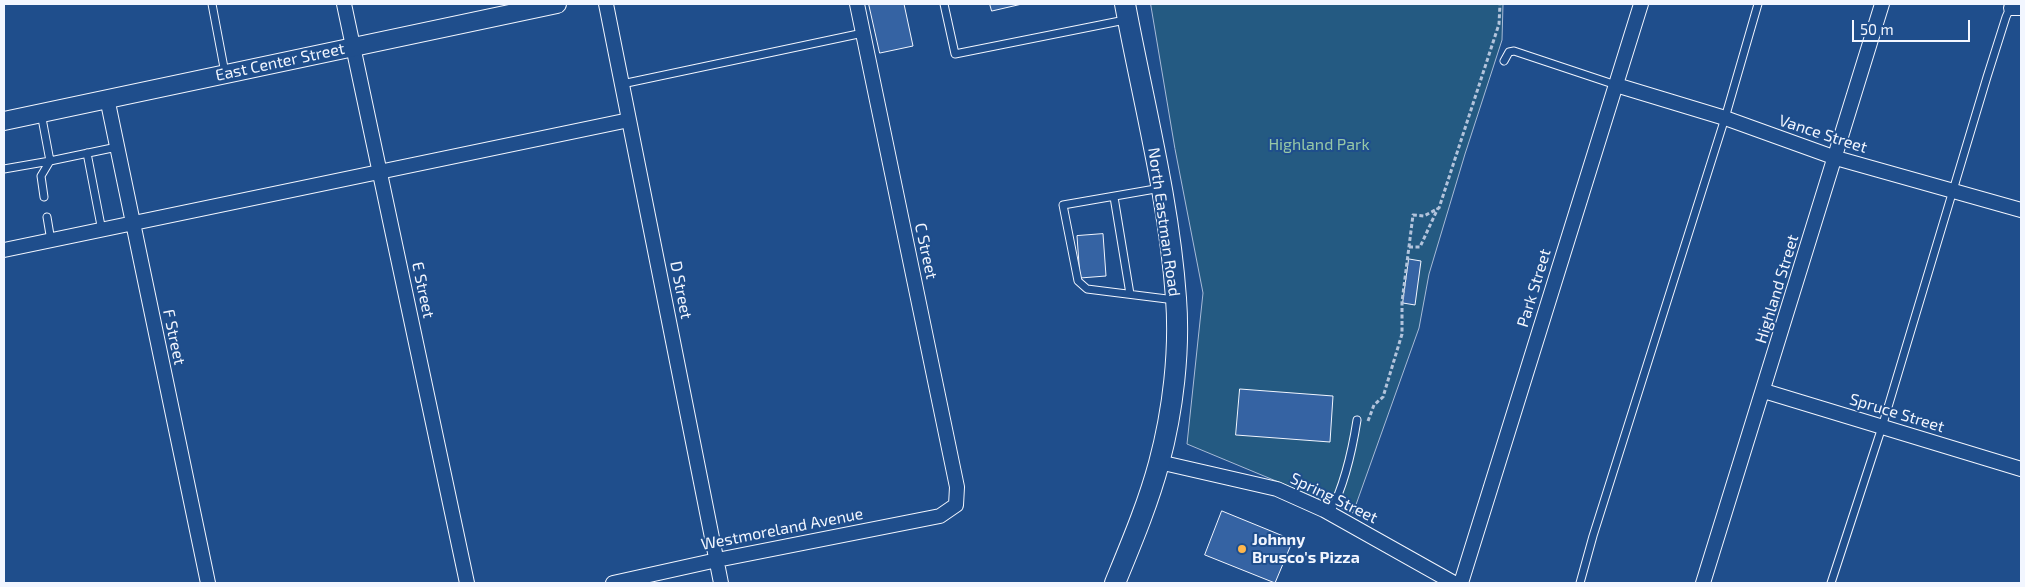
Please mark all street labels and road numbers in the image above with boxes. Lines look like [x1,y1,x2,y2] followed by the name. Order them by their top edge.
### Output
[214,39,346,85] street label: East Center Street
[1776,111,1870,157] street label: Vance Street
[1144,146,1184,298] street label: North Eastman Road
[911,221,941,281] street label: C Street
[1751,232,1803,346] street label: Highland Street
[1513,247,1555,329] street label: Park Street
[666,259,696,321] street label: D Street
[408,260,438,320] street label: E Street
[159,307,189,367] street label: F Street
[1847,389,1947,437] street label: Spruce Street
[1287,469,1381,527] street label: Spring Street
[699,504,865,554] street label: Westmoreland Avenue

